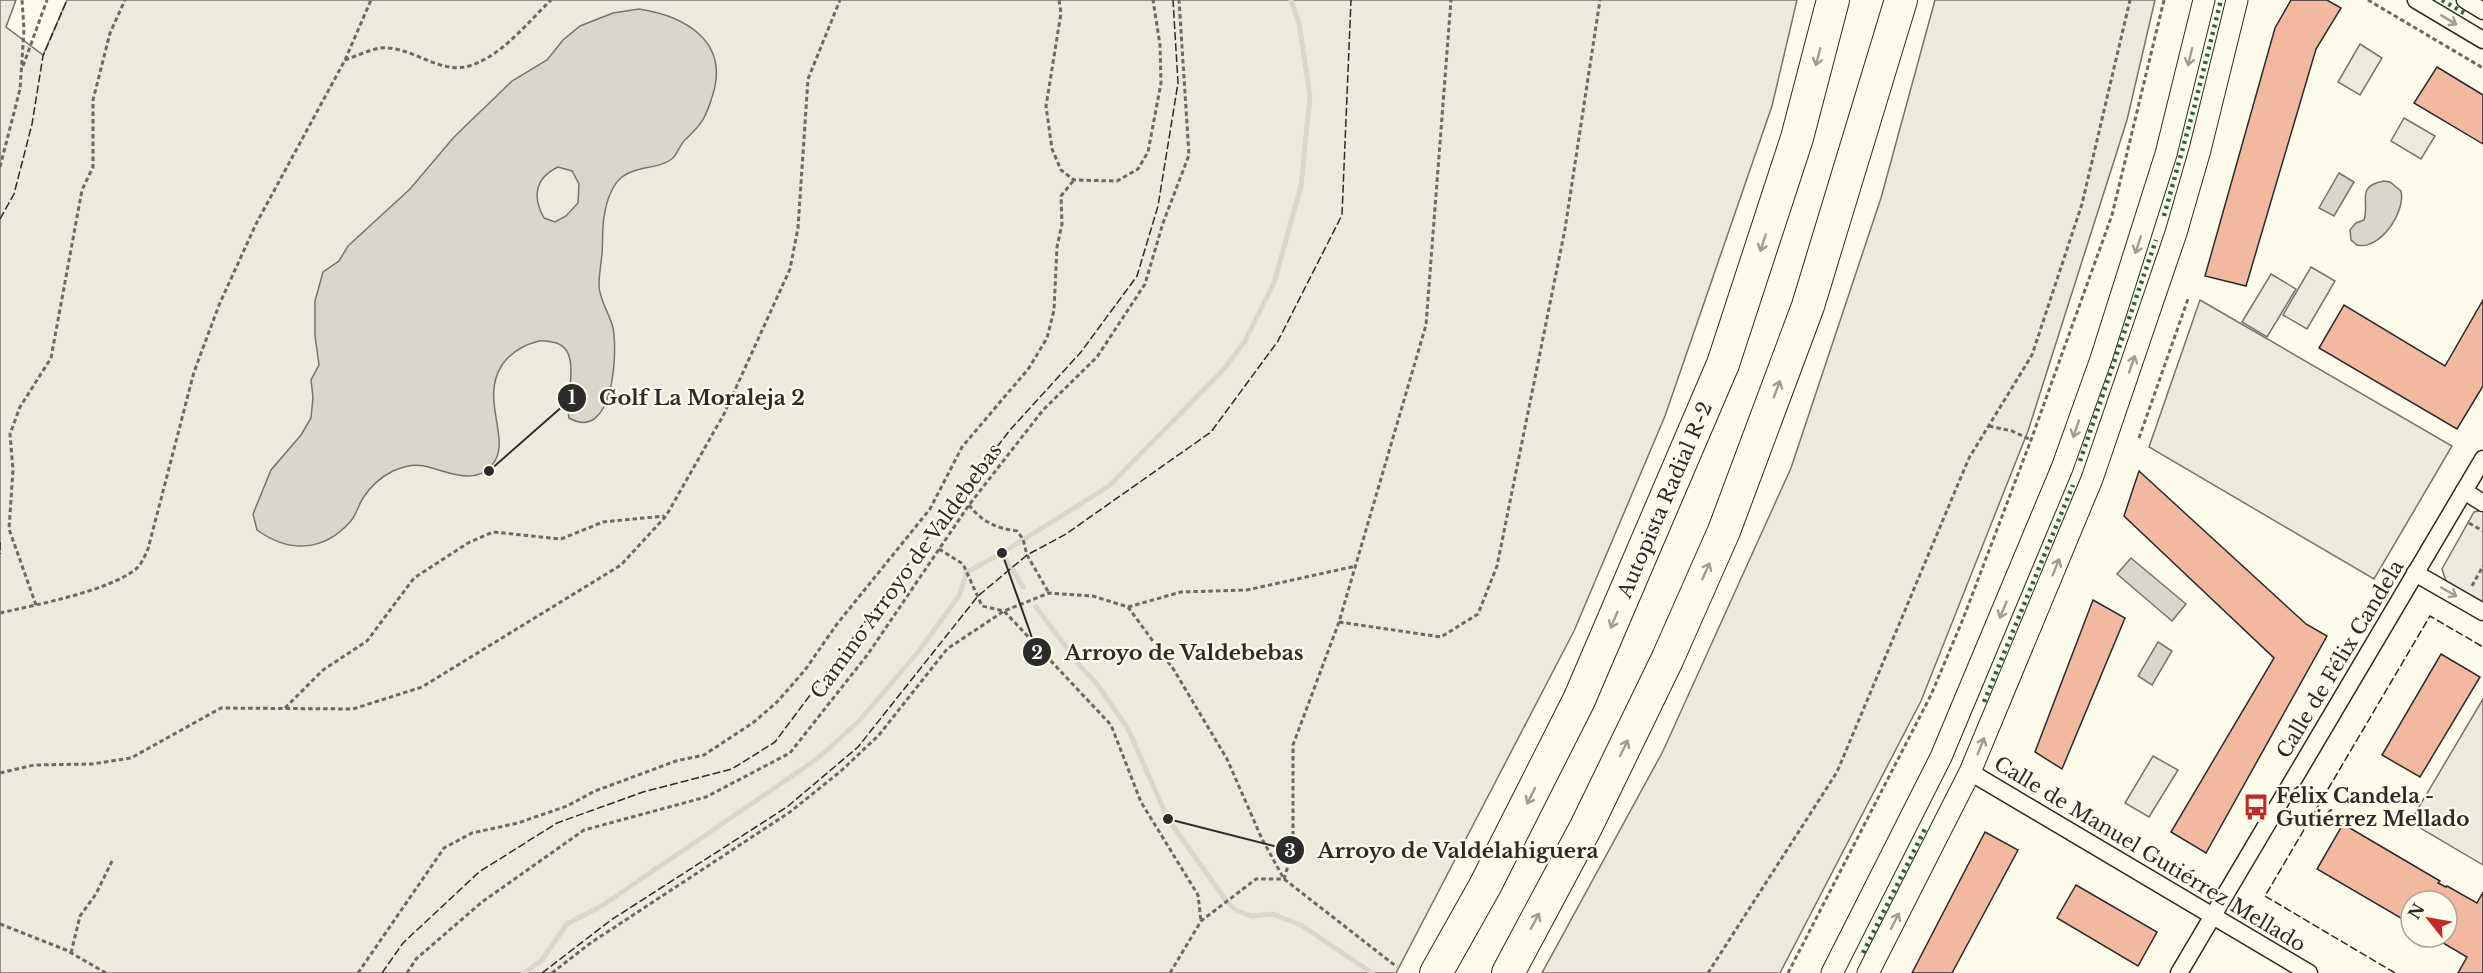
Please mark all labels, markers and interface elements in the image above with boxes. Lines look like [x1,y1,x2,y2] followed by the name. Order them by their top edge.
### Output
[2440,14,2457,26] one-way arrow
[1812,47,1823,66] one-way arrow
[2184,47,2196,66] one-way arrow
[1756,233,1767,252] one-way arrow
[2131,235,2142,254] one-way arrow
[2127,355,2138,374] one-way arrow
[557,378,817,417] callout: Golf La Moraleja 2
[1773,381,1784,399] one-way arrow
[599,385,805,411] text: Golf La Moraleja 2
[568,387,576,409] text: 1
[1612,398,1717,602] street label: Autopista Radial R-2
[2069,420,2080,438] one-way arrow
[805,439,1007,703] street label: Camino Arroyo de Valdebebas
[2271,555,2409,762] street label: Calle de Félix Candela
[2051,558,2062,576] one-way arrow
[1702,562,1713,580] one-way arrow
[2440,587,2457,599] one-way arrow
[1997,601,2008,619] one-way arrow
[1607,610,1619,628] one-way arrow
[1022,633,1316,672] callout: Arroyo de Valdebebas
[1063,640,1304,666] text: Arroyo de Valdebebas
[1031,642,1043,664] text: 2
[1976,738,1987,756] one-way arrow
[1619,739,1631,757] one-way arrow
[1990,751,2310,957] street label: Calle de Manuel Gutiérrez Mellado
[2276,784,2469,831] place label: Félix Candela - Gutiérrez Mellado
[1524,787,1536,805] one-way arrow
[2241,792,2271,822] bus stop icon: Félix Candela - Gutiérrez Mellado
[1275,831,1611,870] callout: Arroyo de Valdelahiguera
[1316,838,1599,864] text: Arroyo de Valdelahiguera
[1284,840,1296,862] text: 3
[2399,889,2459,949] north arrow
[2404,900,2429,923] text: N
[1530,913,1541,931] one-way arrow
[1889,913,1901,930] one-way arrow

